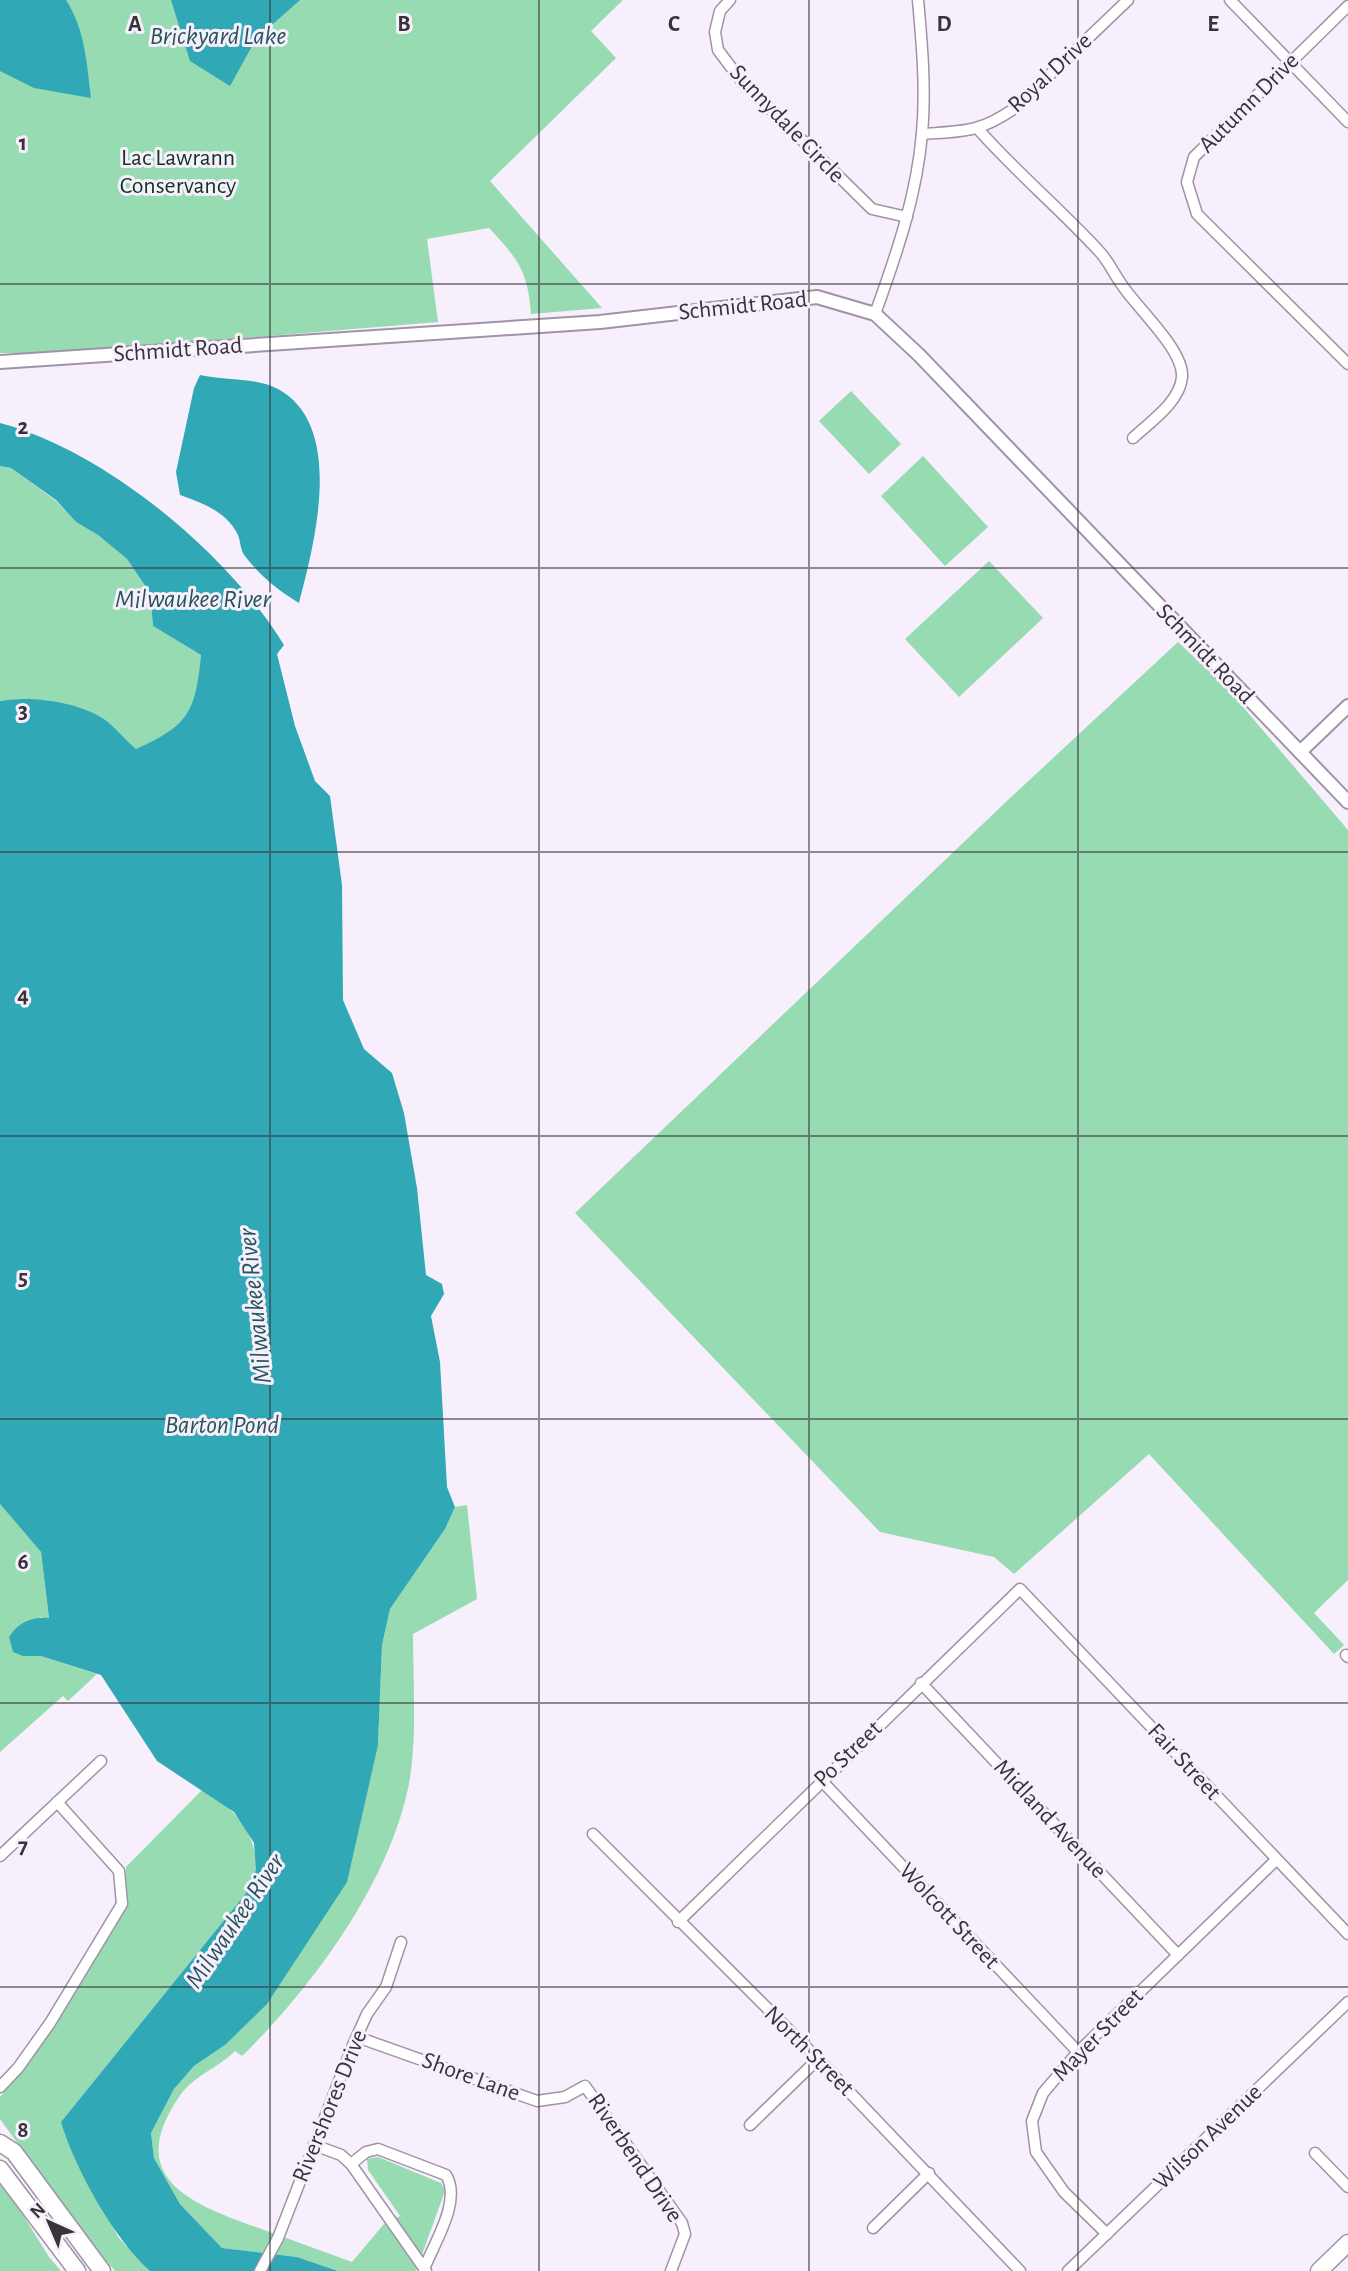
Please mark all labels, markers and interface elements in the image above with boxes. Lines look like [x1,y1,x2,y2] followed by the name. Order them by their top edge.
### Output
[128,13,142,36] text: A
[397,13,411,36] text: B
[668,13,680,36] text: C
[936,13,952,36] text: D
[1207,13,1219,36] text: E
[150,23,286,49] water label: Brickyard Lake
[1004,29,1096,117] street label: Royal Drive
[1194,48,1304,158] street label: Autumn Drive
[725,60,849,188] street label: Sunnydale Circle
[19,132,27,155] text: 1
[120,146,236,198] park label: Lac Lawrann Conservancy
[678,287,808,325] street label: Schmidt Road
[113,334,243,366] street label: Schmidt Road
[18,416,29,439] text: 2
[115,586,272,612] water label: Milwaukee River
[1152,599,1258,709] street label: Schmidt Road
[18,700,28,723] text: 3
[17,984,29,1007] text: 4
[234,1226,276,1385] water label: Milwaukee River
[18,1267,28,1290] text: 5
[165,1412,280,1438] water label: Barton Pond
[17,1551,29,1574] text: 6
[810,1716,887,1792] street label: Po Street
[1143,1719,1225,1805] street label: Fair Street
[989,1755,1111,1883] street label: Midland Avenue
[18,1835,28,1858] text: 7
[181,1848,290,1993] water label: Milwaukee River
[894,1858,1004,1974] street label: Wolcott Street
[1048,1984,1148,2086] street label: Mayer Street
[760,2002,859,2101] street label: North Street
[288,2026,372,2186] street label: Rivershores Drive
[419,2048,523,2106] street label: Shore Lane
[1149,2080,1267,2194] street label: Wilson Avenue
[583,2089,687,2227] street label: Riverbend Drive
[17,2119,29,2142] text: 8
[14,2187,84,2257] north arrow
[27,2199,50,2222] text: N

